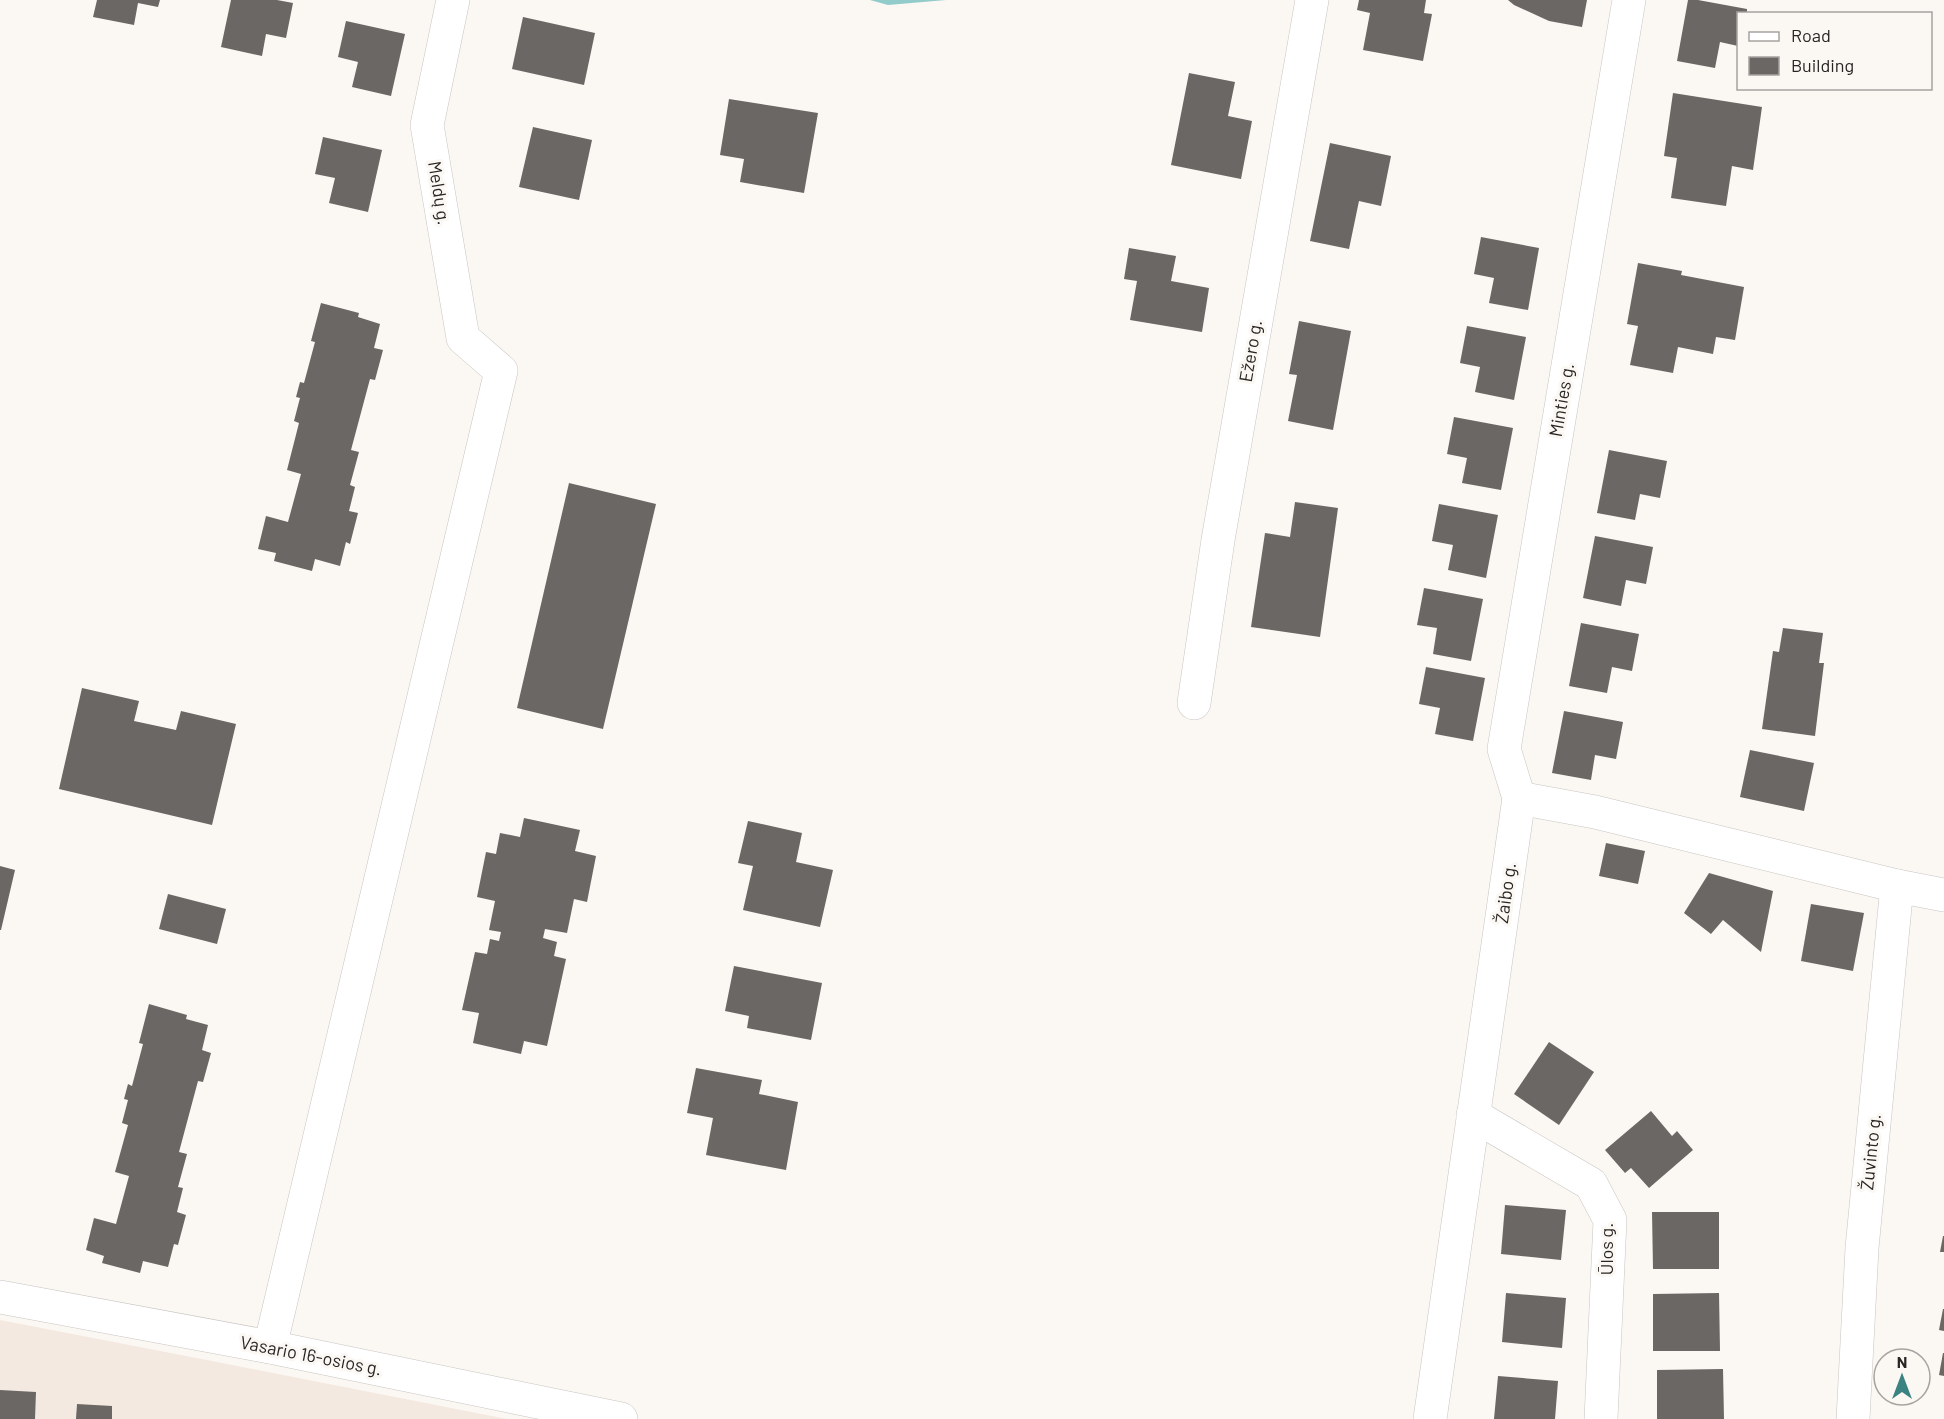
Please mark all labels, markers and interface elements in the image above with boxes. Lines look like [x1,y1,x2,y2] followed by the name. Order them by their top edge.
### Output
[1737,12,1932,90] legend
[1791,24,1831,46] text: Road
[1791,54,1854,76] text: Building
[424,159,456,226] street label: Meldų g.
[1234,318,1266,384] street label: Ežero g.
[1544,361,1578,438] street label: Minties g.
[1490,861,1520,925] street label: Žaibo g.
[1855,1113,1885,1191] street label: Žuvinto g.
[1595,1223,1617,1275] street label: Ūlos g.
[239,1331,384,1380] street label: Vasario 16-osios g.
[1872,1347,1932,1407] north arrow
[1897,1352,1907,1371] text: N

